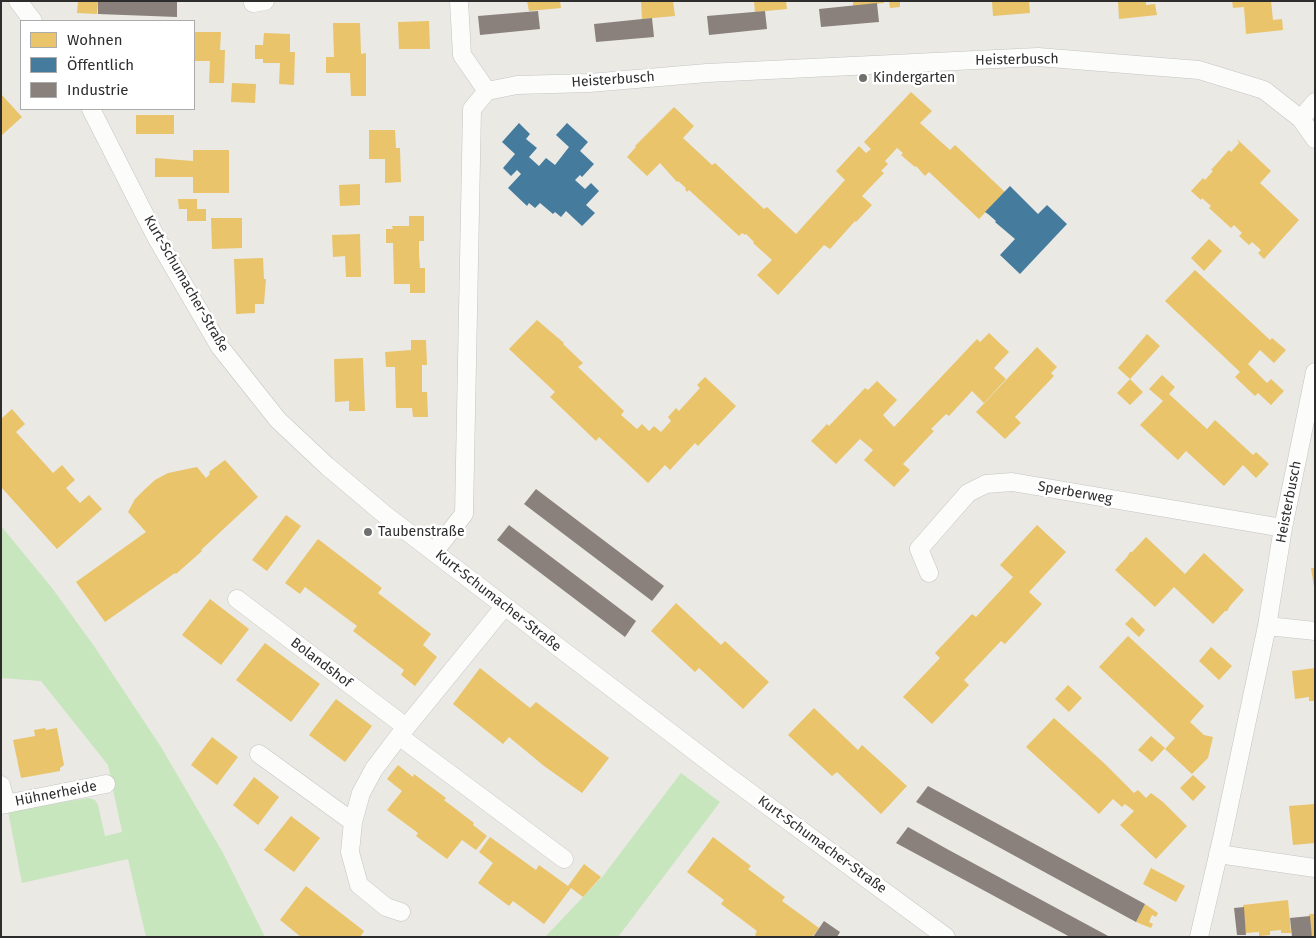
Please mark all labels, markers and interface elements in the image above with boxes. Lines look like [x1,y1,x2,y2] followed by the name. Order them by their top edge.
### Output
[20,20,195,110] legend
[67,31,123,49] text: Wohnen
[975,51,1059,69] street label: Heisterbusch
[67,56,134,74] text: Öffentlich
[571,69,655,91] street label: Heisterbusch
[873,70,955,86] place label: Kindergarten
[857,72,869,84] marker: Kindergarten
[67,81,129,99] text: Industrie
[140,213,232,355] street label: Kurt-Schumacher-Straße
[1273,459,1305,545] street label: Heisterbusch
[1036,478,1114,508] street label: Sperberweg
[378,524,465,540] place label: Taubenstraße
[362,526,374,538] marker: Taubenstraße
[432,547,564,655] street label: Kurt-Schumacher-Straße
[287,634,355,692] street label: Bolandshof
[14,778,98,810] street label: Hühnerheide
[754,793,890,897] street label: Kurt-Schumacher-Straße

